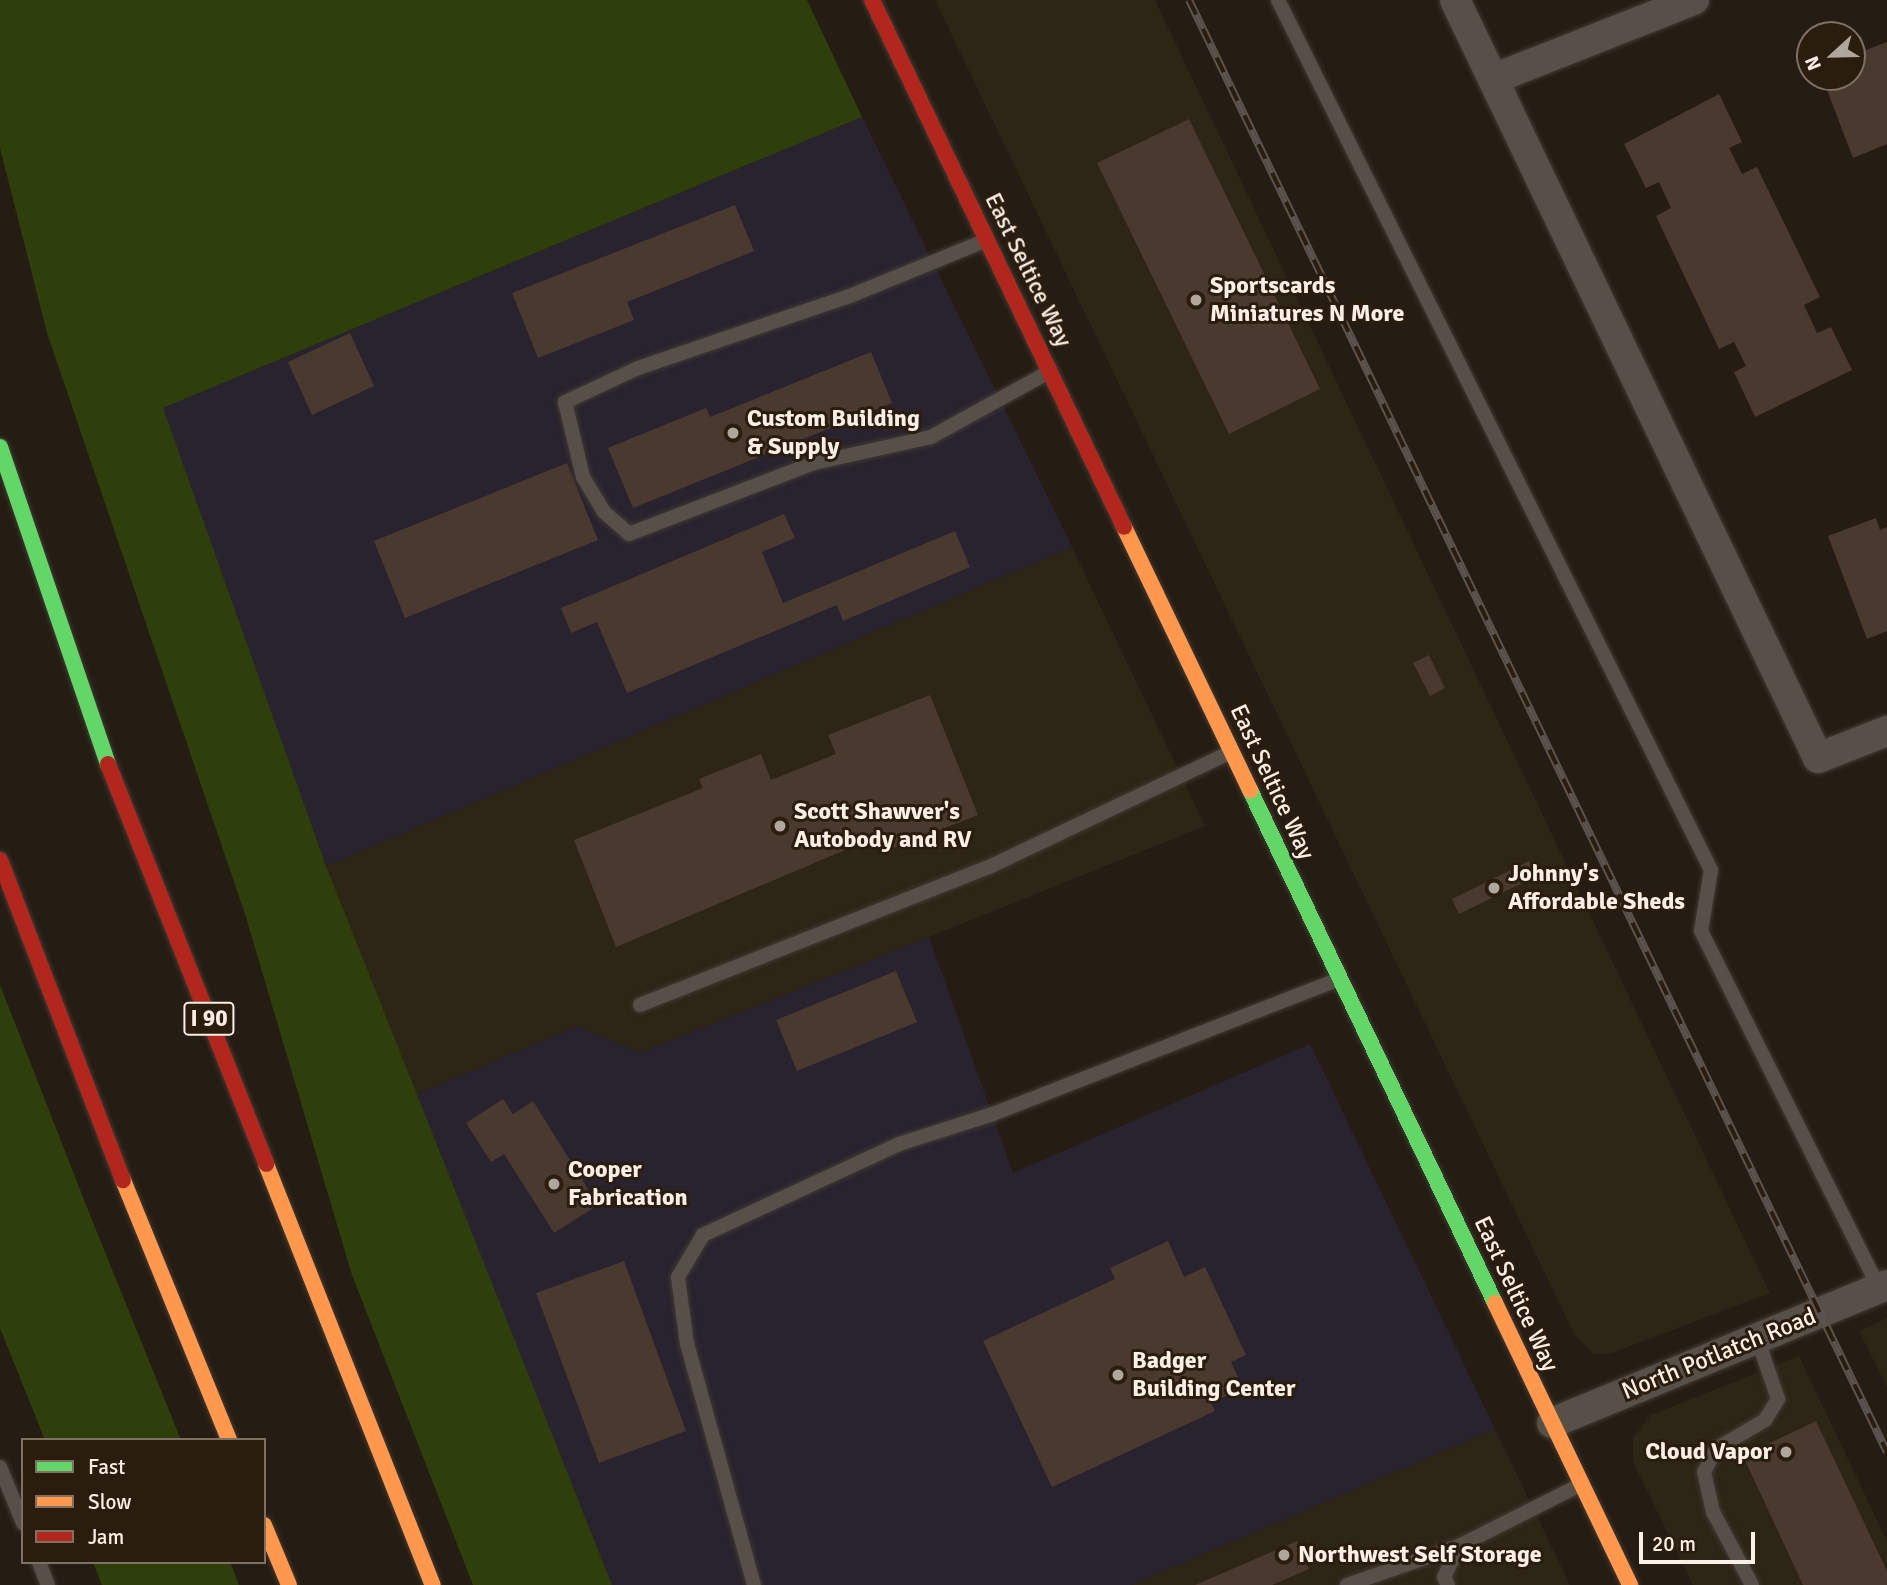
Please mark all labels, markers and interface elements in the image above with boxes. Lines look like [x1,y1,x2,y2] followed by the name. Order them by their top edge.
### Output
[1796,21,1866,91] north arrow
[1800,52,1827,74] text: N
[978,188,1078,352] street label: East Seltice Way
[1210,272,1404,328] place label: Sportscards Miniatures N More
[1188,292,1204,308] marker: Sportscards Miniatures N More
[747,405,920,461] place label: Custom Building & Supply
[725,425,741,441] marker: Custom Building & Supply
[1223,700,1321,864] street label: East Seltice Way
[794,798,972,854] place label: Scott Shawver's Autobody and RV
[772,818,788,834] marker: Scott Shawver's Autobody and RV
[1508,860,1685,916] place label: Johnny's Affordable Sheds
[1486,880,1502,896] marker: Johnny's Affordable Sheds
[183,1000,235,1038] road number: I 90
[568,1156,688,1212] place label: Cooper Fabrication
[546,1176,562,1192] marker: Cooper Fabrication
[1467,1212,1565,1376] street label: East Seltice Way
[1618,1302,1820,1406] street label: North Potlatch Road
[1132,1347,1296,1403] place label: Badger Building Center
[1110,1367,1126,1383] marker: Badger Building Center
[21,1438,266,1564] legend
[1645,1438,1772,1466] place label: Cloud Vapor
[1778,1444,1794,1460] marker: Cloud Vapor
[88,1454,125,1480] text: Fast
[88,1489,132,1515] text: Slow
[1642,1518,1758,1562] scale bar
[88,1524,124,1550] text: Jam
[1652,1531,1696,1557] text: 20 m
[1298,1541,1542,1569] place label: Northwest Self Storage
[1276,1547,1292,1563] marker: Northwest Self Storage

